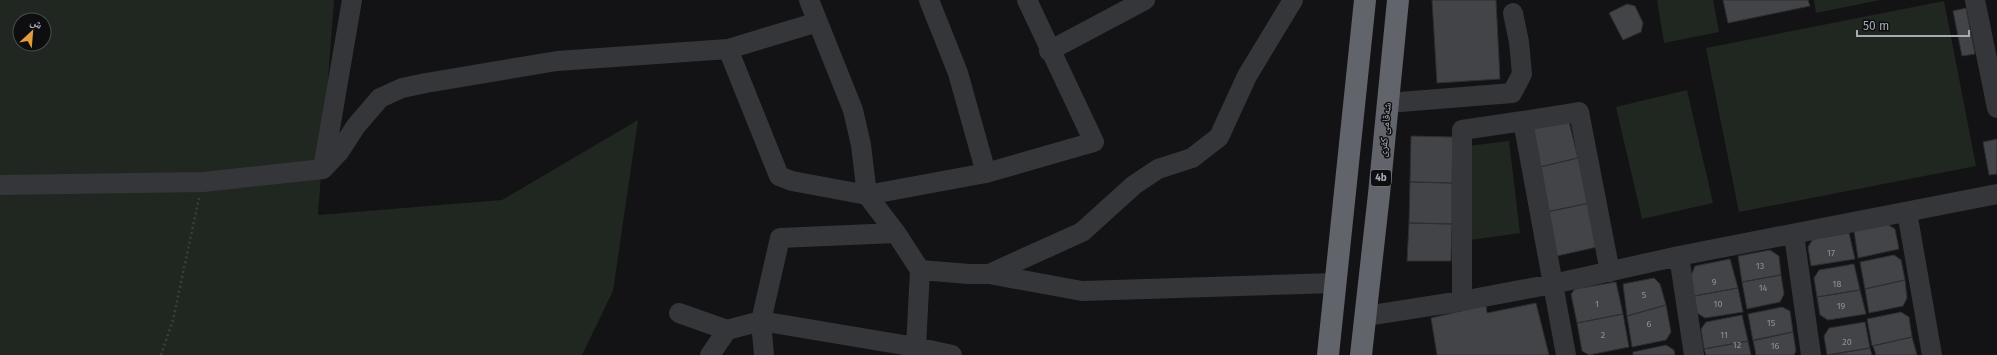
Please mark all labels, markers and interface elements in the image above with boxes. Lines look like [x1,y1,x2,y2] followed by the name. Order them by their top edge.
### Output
[12,12,52,52] north arrow
[1857,12,1969,38] scale bar
[28,15,45,33] text: ش
[1863,19,1889,33] text: 50 m
[1376,102,1394,158] street label: شەقامی کفری
[1371,170,1391,186] road number: 4b
[1827,248,1835,258] house number: 17
[1756,261,1764,271] house number: 13
[1712,277,1717,287] house number: 9
[1833,279,1841,289] house number: 18
[1759,283,1768,293] house number: 14
[1642,290,1647,300] house number: 5
[1595,299,1599,309] house number: 1
[1714,299,1722,309] house number: 10
[1837,301,1846,311] house number: 19
[1767,318,1776,328] house number: 15
[1647,319,1652,329] house number: 6
[1601,330,1605,340] house number: 2
[1720,330,1728,340] house number: 11
[1842,337,1852,347] house number: 20
[1733,340,1741,350] house number: 12
[1771,341,1780,351] house number: 16

